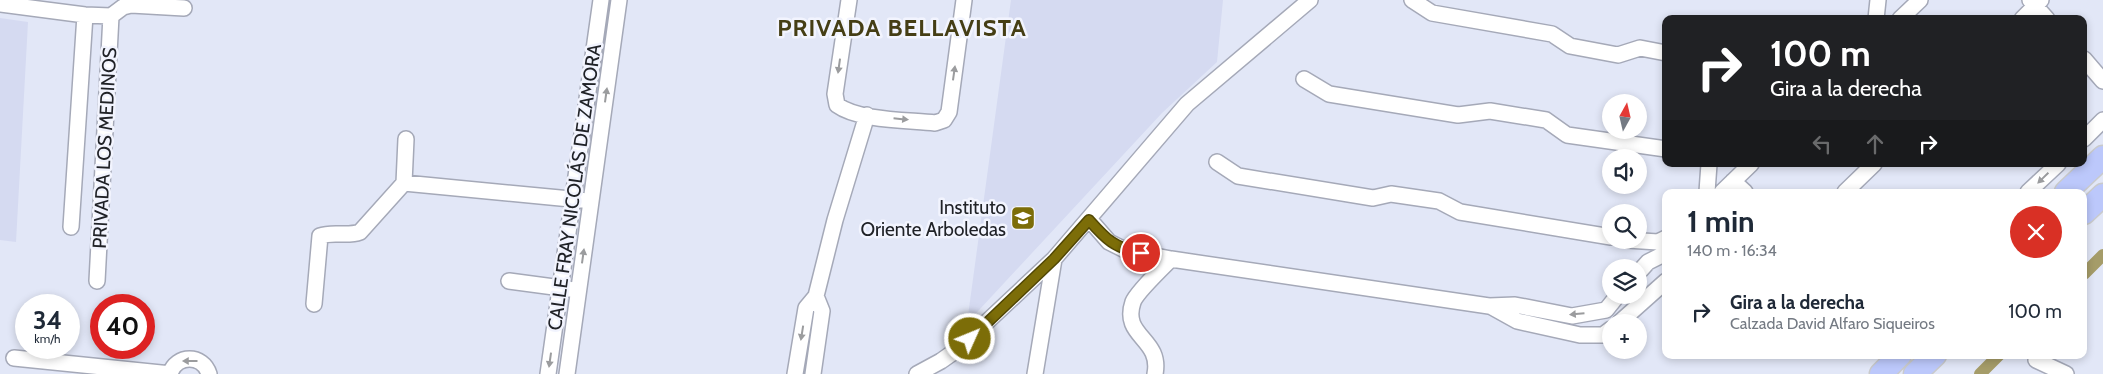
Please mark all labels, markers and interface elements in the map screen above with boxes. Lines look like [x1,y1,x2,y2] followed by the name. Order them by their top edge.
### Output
[777,13,1027,42] district label: PRIVADA BELLAVISTA
[1770,32,1871,75] text: 100 m
[1687,35,1752,100] icon: right
[542,42,606,332] street label: CALLE FRAY NICOLÁS DE ZAMORA
[88,47,121,249] street label: PRIVADA LOS MEDINOS
[835,58,843,74] one-way arrow
[950,65,958,81] one-way arrow
[1770,75,1922,102] text: Gira a la derecha
[602,87,610,103] one-way arrow
[1602,94,1648,139] north arrow
[1602,94,1647,359] map controls
[893,115,909,123] one-way arrow
[1808,130,1836,158] icon: left
[1861,130,1889,158] icon: ahead
[1914,130,1942,158] icon: right
[1602,149,1647,194] button: sound
[2037,172,2049,184] one-way arrow
[861,196,1006,241] place label: Instituto Oriente Arboledas
[1687,203,1755,240] text: 1 min
[1602,204,1647,249] button: search
[1010,205,1036,231] school or university icon: Instituto Oriente Arboledas
[2010,206,2062,258] button: close
[1120,232,1162,274] pin
[1127,239,1155,267] icon: arrive
[1687,241,1777,260] text: 140 m · 16:34
[580,248,588,264] one-way arrow
[1602,259,1647,304] button: layers
[1730,291,1865,314] text: Gira a la derecha
[90,294,155,359] speed limit sign: 40
[1687,298,1715,326] icon: right
[2008,300,2062,323] text: 100 m
[33,305,62,335] text: 34
[1569,311,1585,319] one-way arrow
[943,312,995,364] position arrow
[1602,314,1647,359] button: +
[1730,314,1935,333] text: Calzada David Alfaro Siqueiros
[797,325,805,341] one-way arrow
[34,331,61,346] text: km/h
[546,353,554,369] one-way arrow
[181,357,197,365] one-way arrow

